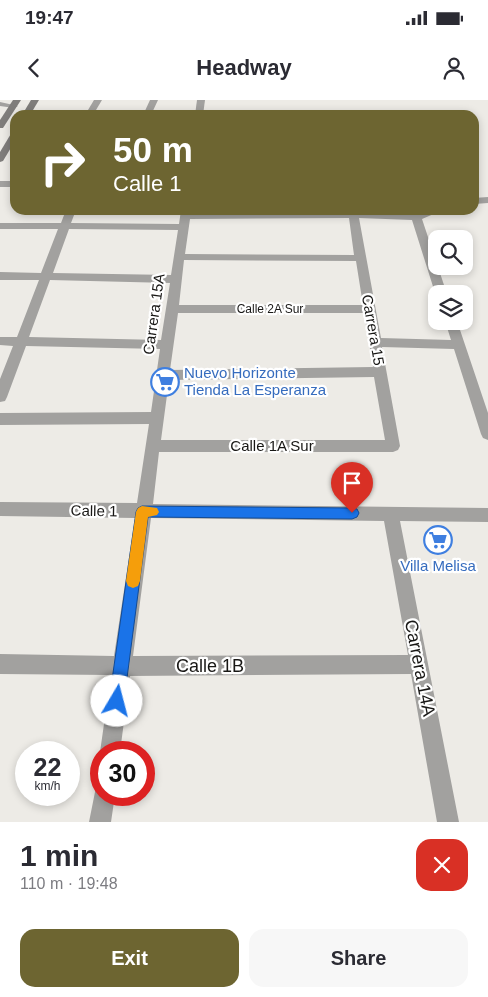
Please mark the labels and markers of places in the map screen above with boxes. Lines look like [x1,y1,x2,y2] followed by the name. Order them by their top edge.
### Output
[184,364,327,398] place label: Nuevo Horizonte Tienda La Esperanza
[150,367,180,397] supermarket icon: Nuevo Horizonte Tienda La Esperanza
[331,462,373,513] pin
[423,525,453,555] supermarket icon: Villa Melisa
[400,557,476,574] place label: Villa Melisa

